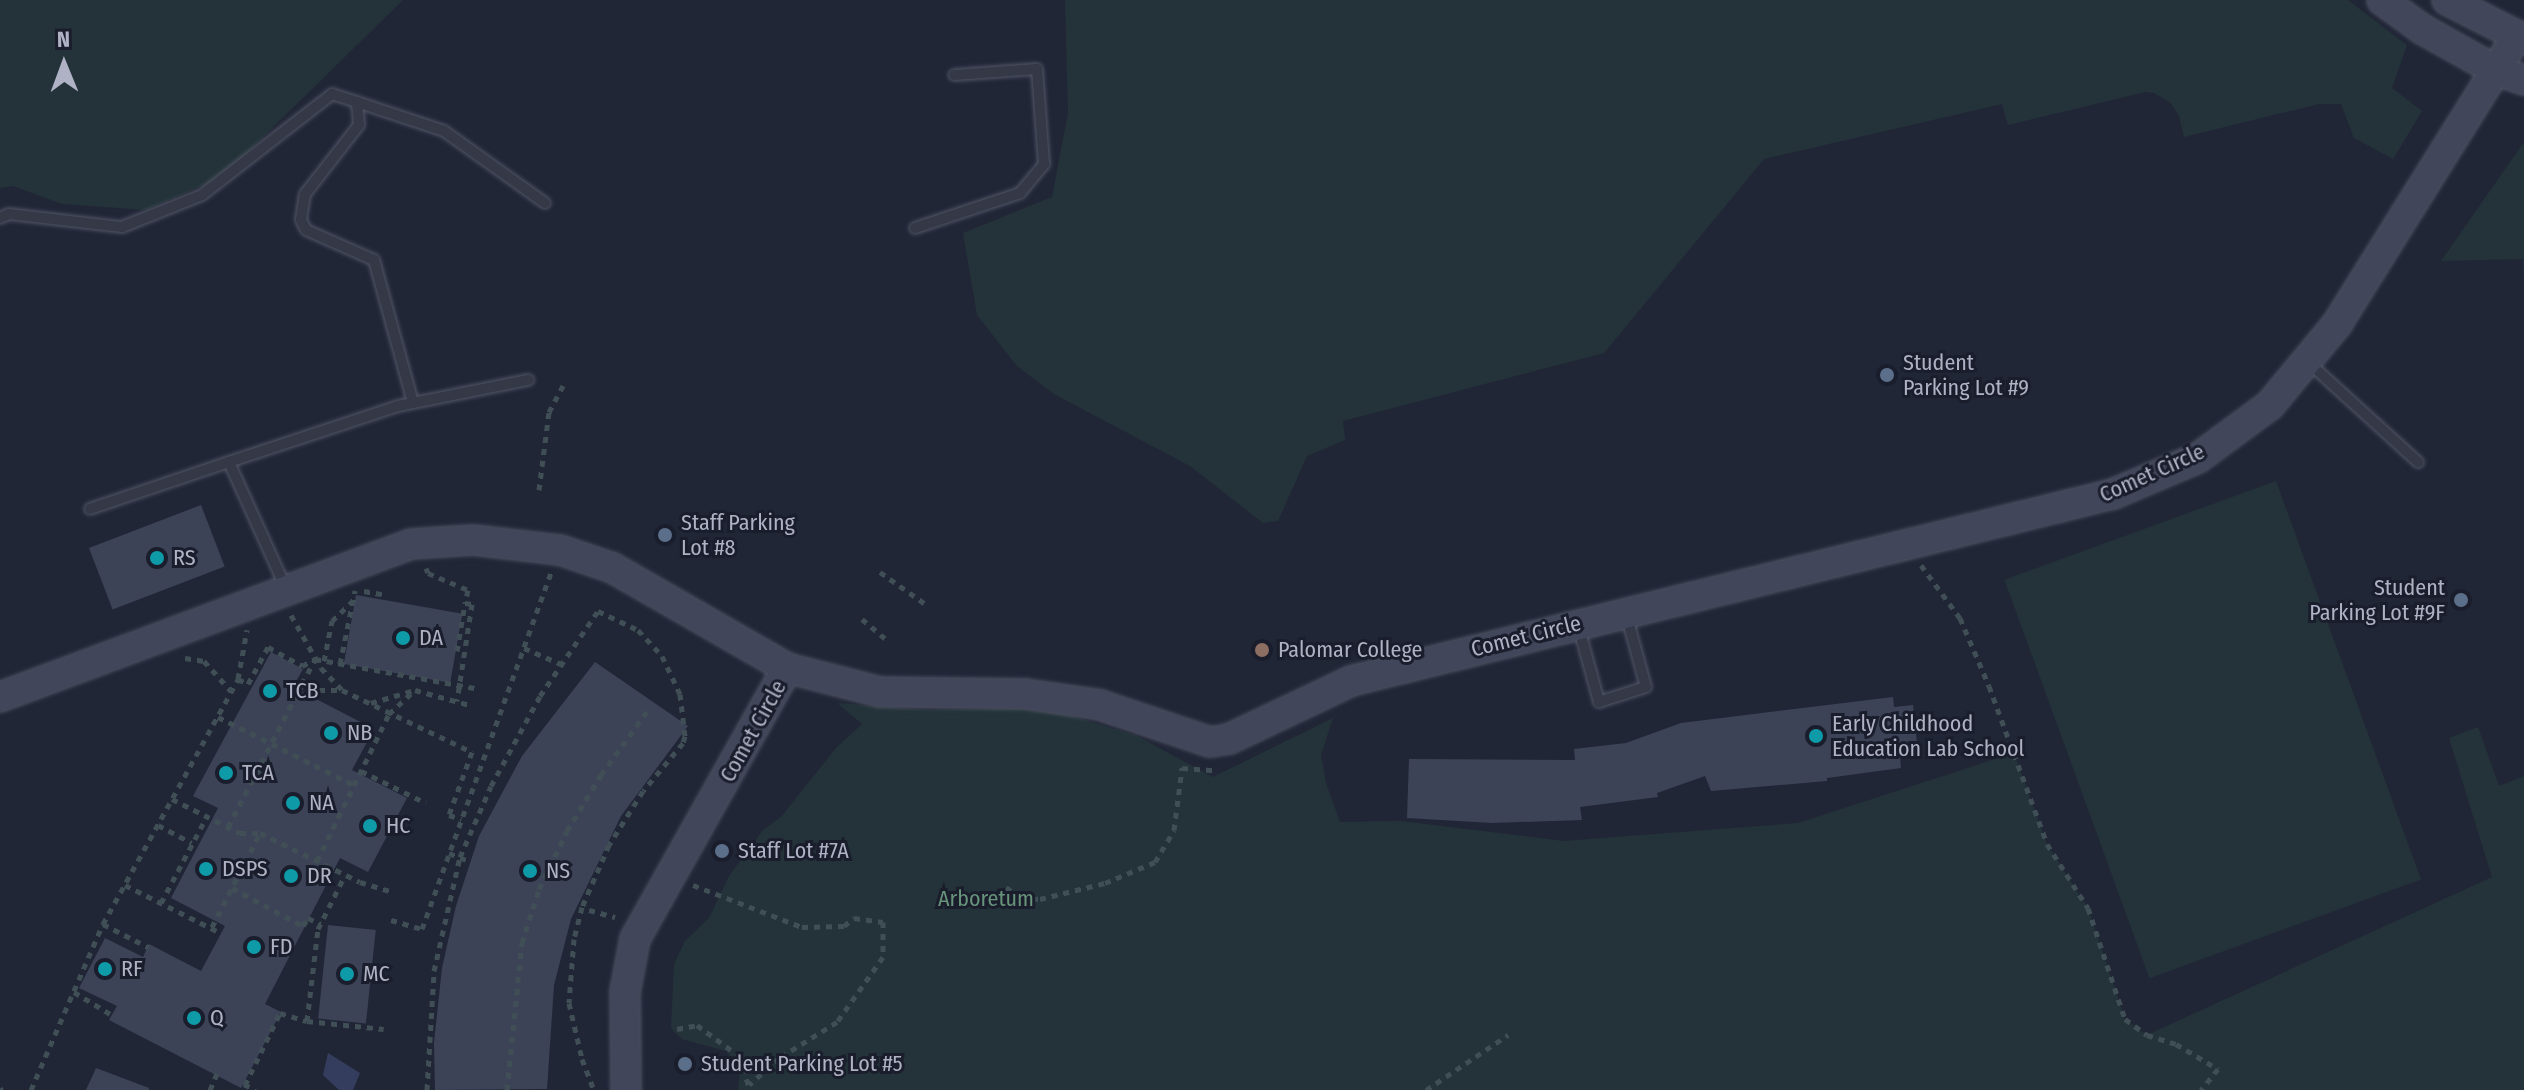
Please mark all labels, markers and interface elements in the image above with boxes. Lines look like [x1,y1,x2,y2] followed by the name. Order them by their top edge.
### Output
[24,24,104,104] north arrow
[57,26,70,53] text: N
[1903,349,2029,400] place label: Student Parking Lot #9
[1878,366,1896,384] marker: Student Parking Lot #9
[2095,438,2209,508] street label: Comet Circle
[681,509,795,560] place label: Staff Parking Lot #8
[656,526,674,544] marker: Staff Parking Lot #8
[173,545,196,571] place label: RS
[148,549,166,567] marker: RS
[2309,574,2445,626] place label: Student Parking Lot #9F
[2452,591,2470,609] marker: Student Parking Lot #9F
[1468,610,1584,662] street label: Comet Circle
[419,625,443,651] place label: DA
[394,629,412,647] marker: DA
[1278,637,1422,663] place label: Palomar College
[1253,641,1271,659] marker: Palomar College
[714,676,792,786] street label: Comet Circle
[286,678,319,704] place label: TCB
[261,682,279,700] marker: TCB
[1832,710,2024,762] place label: Early Childhood Education Lab School
[347,720,372,746] place label: NB
[322,724,340,742] marker: NB
[1807,727,1825,745] marker: Early Childhood Education Lab School
[242,760,274,786] place label: TCA
[217,764,235,782] marker: TCA
[309,790,334,816] place label: NA
[284,794,302,812] marker: NA
[386,813,411,839] place label: HC
[361,817,379,835] marker: HC
[738,838,849,864] place label: Staff Lot #7A
[713,842,731,860] marker: Staff Lot #7A
[222,856,268,882] place label: DSPS
[546,858,570,884] place label: NS
[197,860,215,878] marker: DSPS
[521,862,539,880] marker: NS
[307,863,332,889] place label: DR
[282,867,300,885] marker: DR
[938,886,1034,912] park label: Arboretum
[270,934,292,960] place label: FD
[245,938,263,956] marker: FD
[121,956,143,982] place label: RF
[96,960,114,978] marker: RF
[363,961,390,987] place label: MC
[338,965,356,983] marker: MC
[210,1005,224,1031] place label: Q
[185,1009,203,1027] marker: Q
[701,1051,903,1077] place label: Student Parking Lot #5
[676,1055,694,1073] marker: Student Parking Lot #5

